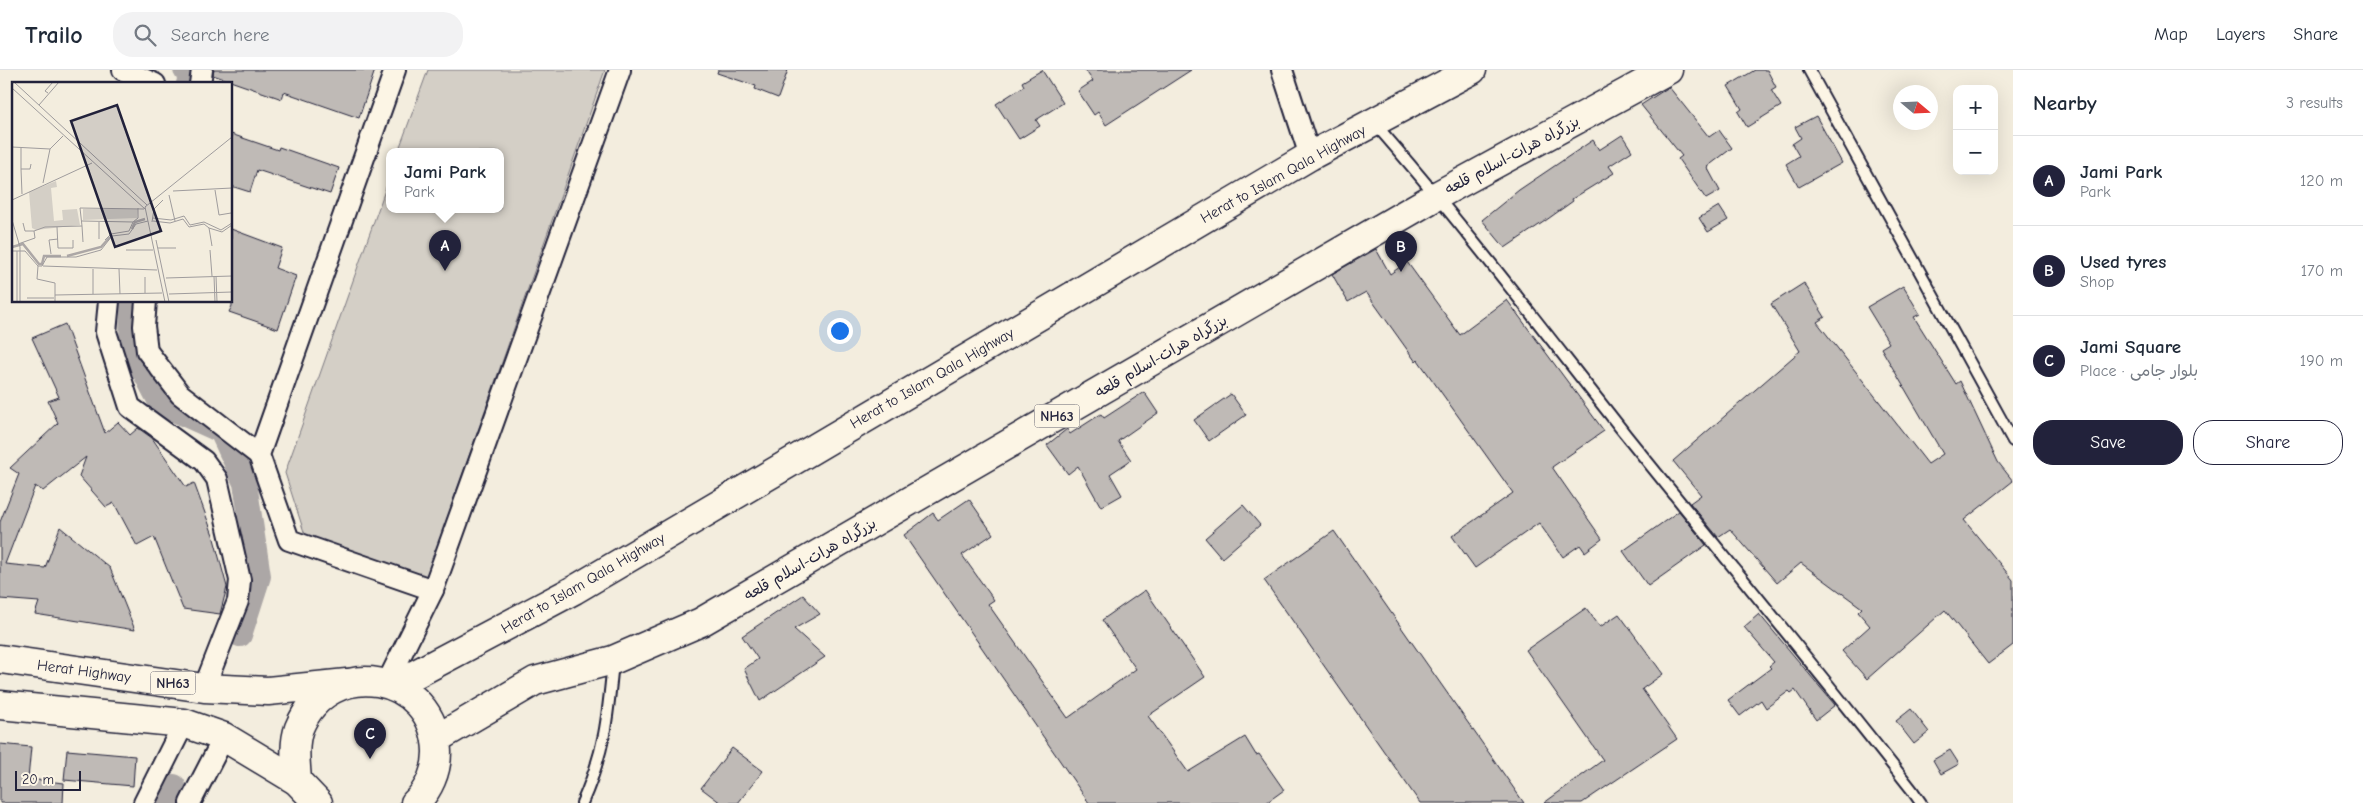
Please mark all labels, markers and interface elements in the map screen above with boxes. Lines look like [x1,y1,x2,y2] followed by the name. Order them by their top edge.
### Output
[113,12,463,57] search box
[25,21,83,49] text: Trailo
[131,21,159,49] icon: search
[171,24,270,46] text: Search here
[2154,24,2188,45] text: Map
[2216,24,2265,45] text: Layers
[2293,24,2338,45] text: Share
[12,82,232,302] inset map
[1893,85,1938,130] north arrow
[1953,85,1998,175] map controls
[1953,85,1998,130] button: +
[2033,91,2097,115] text: Nearby
[2286,94,2343,112] text: 3 results
[1442,112,1583,200] street label: بزرگراه هرات-اسلام قلعه
[1197,121,1369,227] street label: Herat to Islam Qala Highway
[1953,130,1998,175] button: −
[386,148,504,213] popup
[404,161,486,183] text: Jami Park
[2080,161,2162,183] text: Jami Park
[2045,172,2053,190] text: A
[2300,172,2343,190] text: 120 m
[404,183,435,201] text: Park
[2080,183,2111,201] text: Park
[429,230,461,271] pin: A
[1385,231,1417,272] pin: B
[2080,251,2166,273] text: Used tyres
[2044,262,2054,280] text: B
[2301,262,2343,280] text: 170 m
[2080,273,2114,291] text: Shop
[1092,311,1231,403] street label: بزرگراه هرات-اسلام قلعه
[827,318,853,344] your location
[847,324,1017,432] street label: Herat to Islam Qala Highway
[2080,336,2181,358] text: Jami Square
[2044,352,2054,370] text: C
[2300,352,2343,370] text: 190 m
[2080,362,2198,380] text: Place · بلوار جامی
[1034,404,1080,428] road number: NH63
[2033,420,2183,465] button: Save
[2193,420,2343,465] button: Share
[741,514,880,606] street label: بزرگراه هرات-اسلام قلعه
[498,529,668,637] street label: Herat to Islam Qala Highway
[36,656,132,687] street label: Herat Highway
[150,672,196,694] road number: NH63
[354,718,386,759] pin: C
[15,768,81,791] scale bar
[22,771,54,788] text: 20 m

